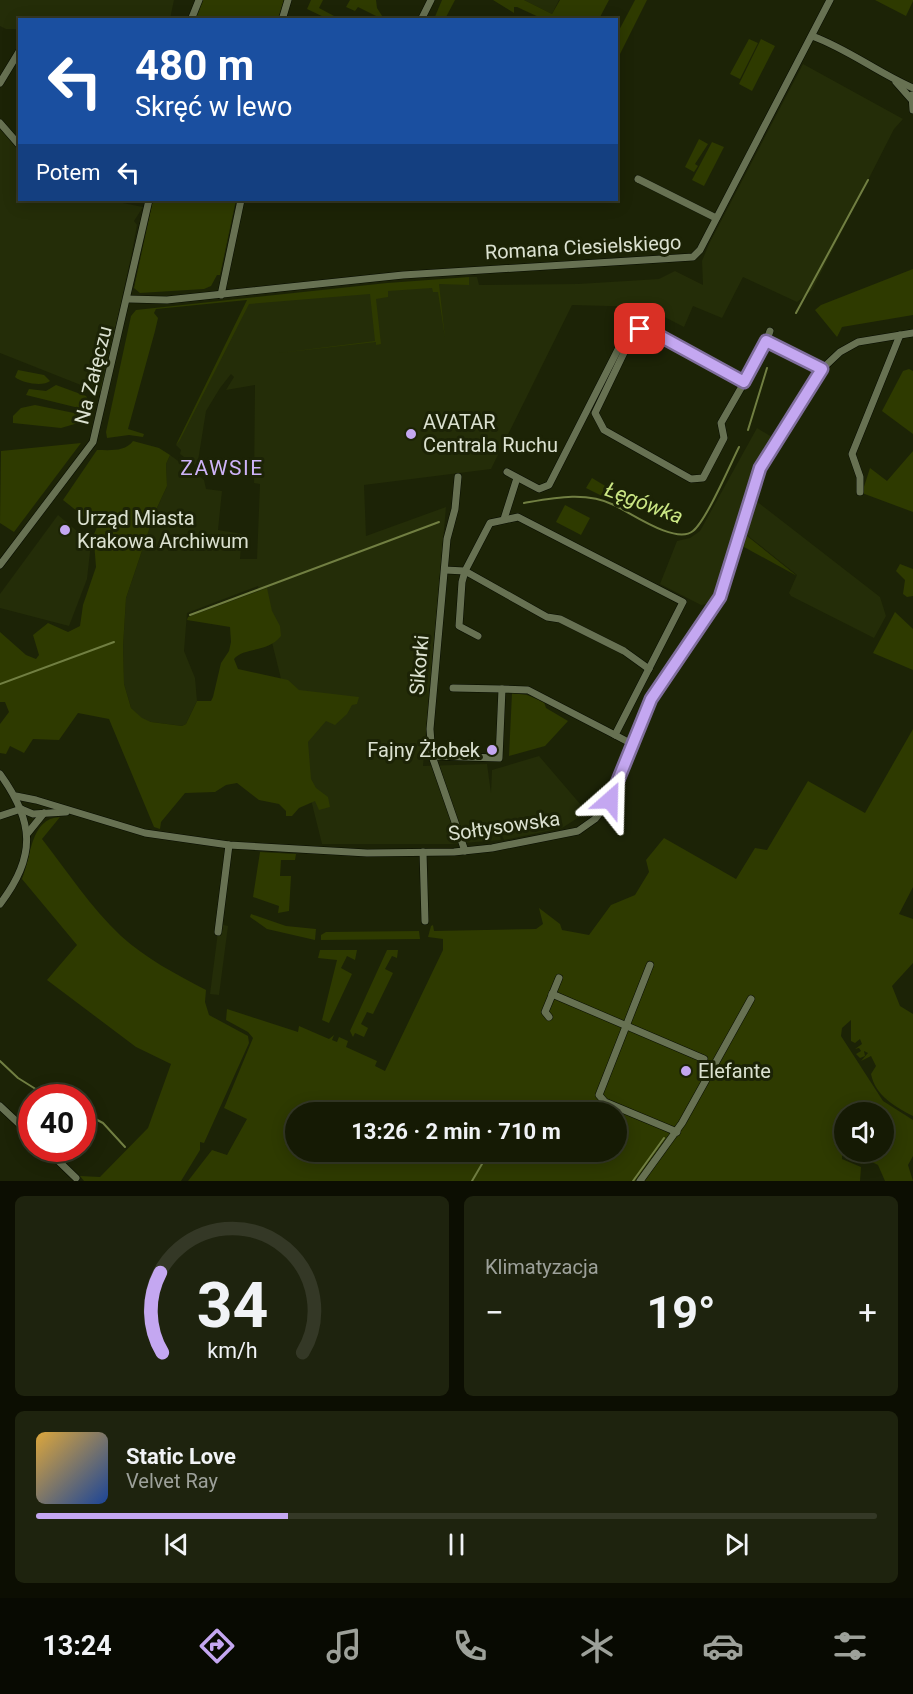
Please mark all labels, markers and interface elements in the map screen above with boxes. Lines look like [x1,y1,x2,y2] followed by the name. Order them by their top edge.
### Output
[135,41,254,90] text: 480 m
[36,42,114,120] icon: left
[135,91,292,123] text: Skręć w lewo
[112,156,145,189] icon: left
[36,160,100,185] text: Potem
[484,230,682,264] street label: Romana Ciesielskiego
[614,303,665,354] pin
[623,312,656,345] icon: arrive
[69,323,117,427] street label: Na Załęczu
[423,410,558,457] place label: AVATAR Centrala Ruchu
[404,427,418,441] marker: AVATAR Centrala Ruchu
[180,456,264,480] district label: ZAWSIE
[602,477,686,529] water label: Łęgówka
[77,506,249,553] place label: Urząd Miasta Krakowa Archiwum
[58,523,72,537] marker: Urząd Miasta Krakowa Archiwum
[404,634,434,696] street label: Sikorki
[367,738,481,762] place label: Fajny Żłobek
[485,743,499,757] marker: Fajny Żłobek
[578,768,642,832] position arrow
[446,806,562,846] street label: Sołtysowska
[698,1059,771,1083] place label: Elefante
[679,1064,693,1078] marker: Elefante
[18,1084,96,1162] speed limit sign: 40
[834,1102,894,1162] map controls
[834,1102,894,1162] button: sound
[351,1119,561,1144] text: 13:26 · 2 min · 710 m
[485,1255,599,1279] text: Klimatyzacja
[196,1269,268,1342] text: 34
[646,1286,716,1339] text: 19°
[485,1293,504,1332] text: −
[858,1293,877,1332] text: +
[207,1338,257,1363] text: km/h
[126,1444,236,1469] text: Static Love
[126,1469,218,1493] text: Velvet Ray
[160,1528,193,1561] icon: previous
[440,1528,473,1561] icon: pause
[720,1528,753,1561] icon: next
[196,1625,238,1667] icon: directions
[323,1625,365,1667] icon: music
[449,1625,491,1667] icon: phone
[576,1625,618,1667] icon: climate
[702,1625,744,1667] icon: car
[829,1625,871,1667] icon: filters
[42,1630,112,1662] text: 13:24

